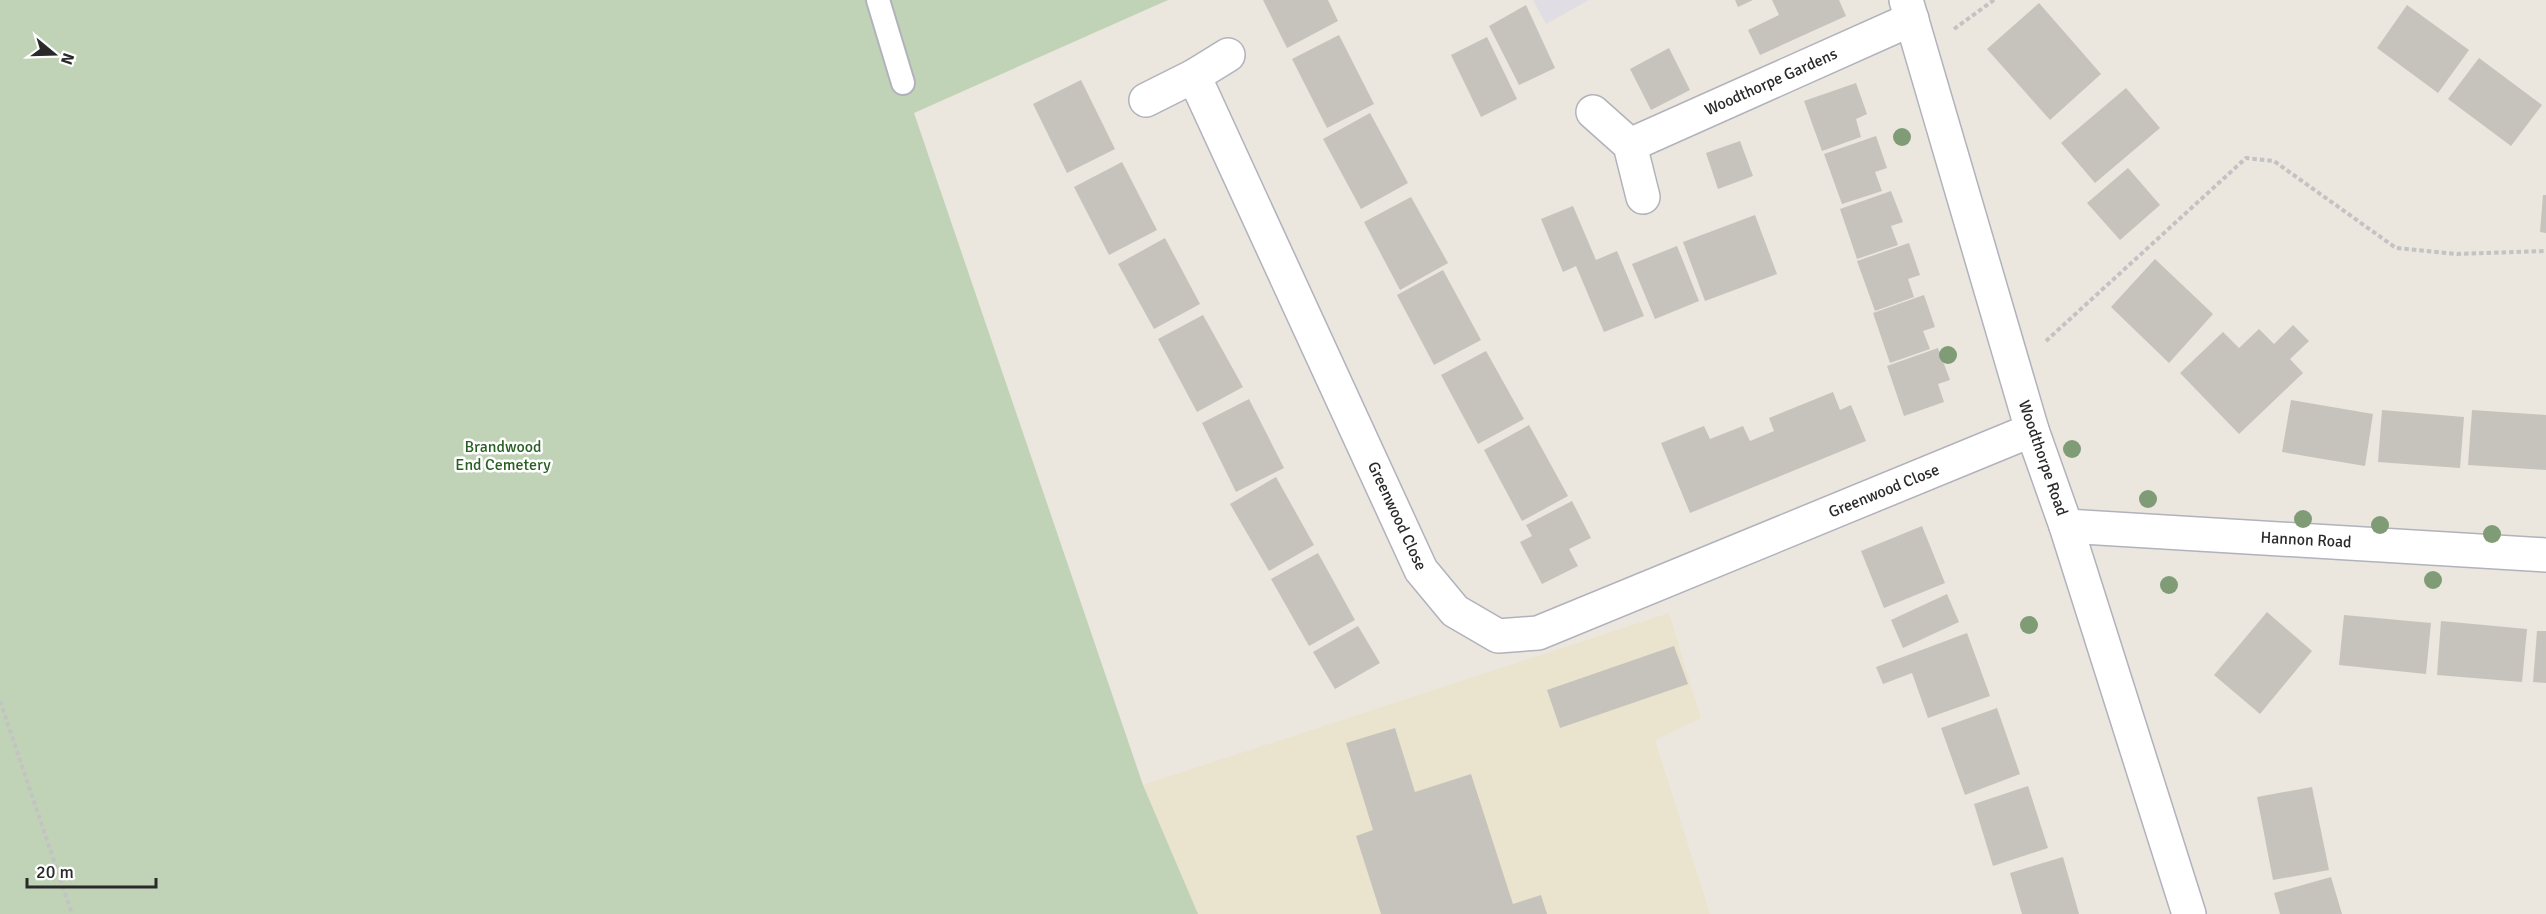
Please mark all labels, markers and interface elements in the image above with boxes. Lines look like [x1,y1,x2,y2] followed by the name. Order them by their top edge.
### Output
[24,24,84,84] north arrow
[1702,44,1840,120] street label: Woodthorpe Gardens
[56,50,79,67] text: N
[2014,398,2072,518] street label: Woodthorpe Road
[455,437,551,475] park label: Brandwood End Cemetery
[1363,458,1431,574] street label: Greenwood Close
[1826,460,1942,522] street label: Greenwood Close
[2260,528,2352,552] street label: Hannon Road
[27,851,156,889] scale bar
[36,861,74,883] text: 20 m

